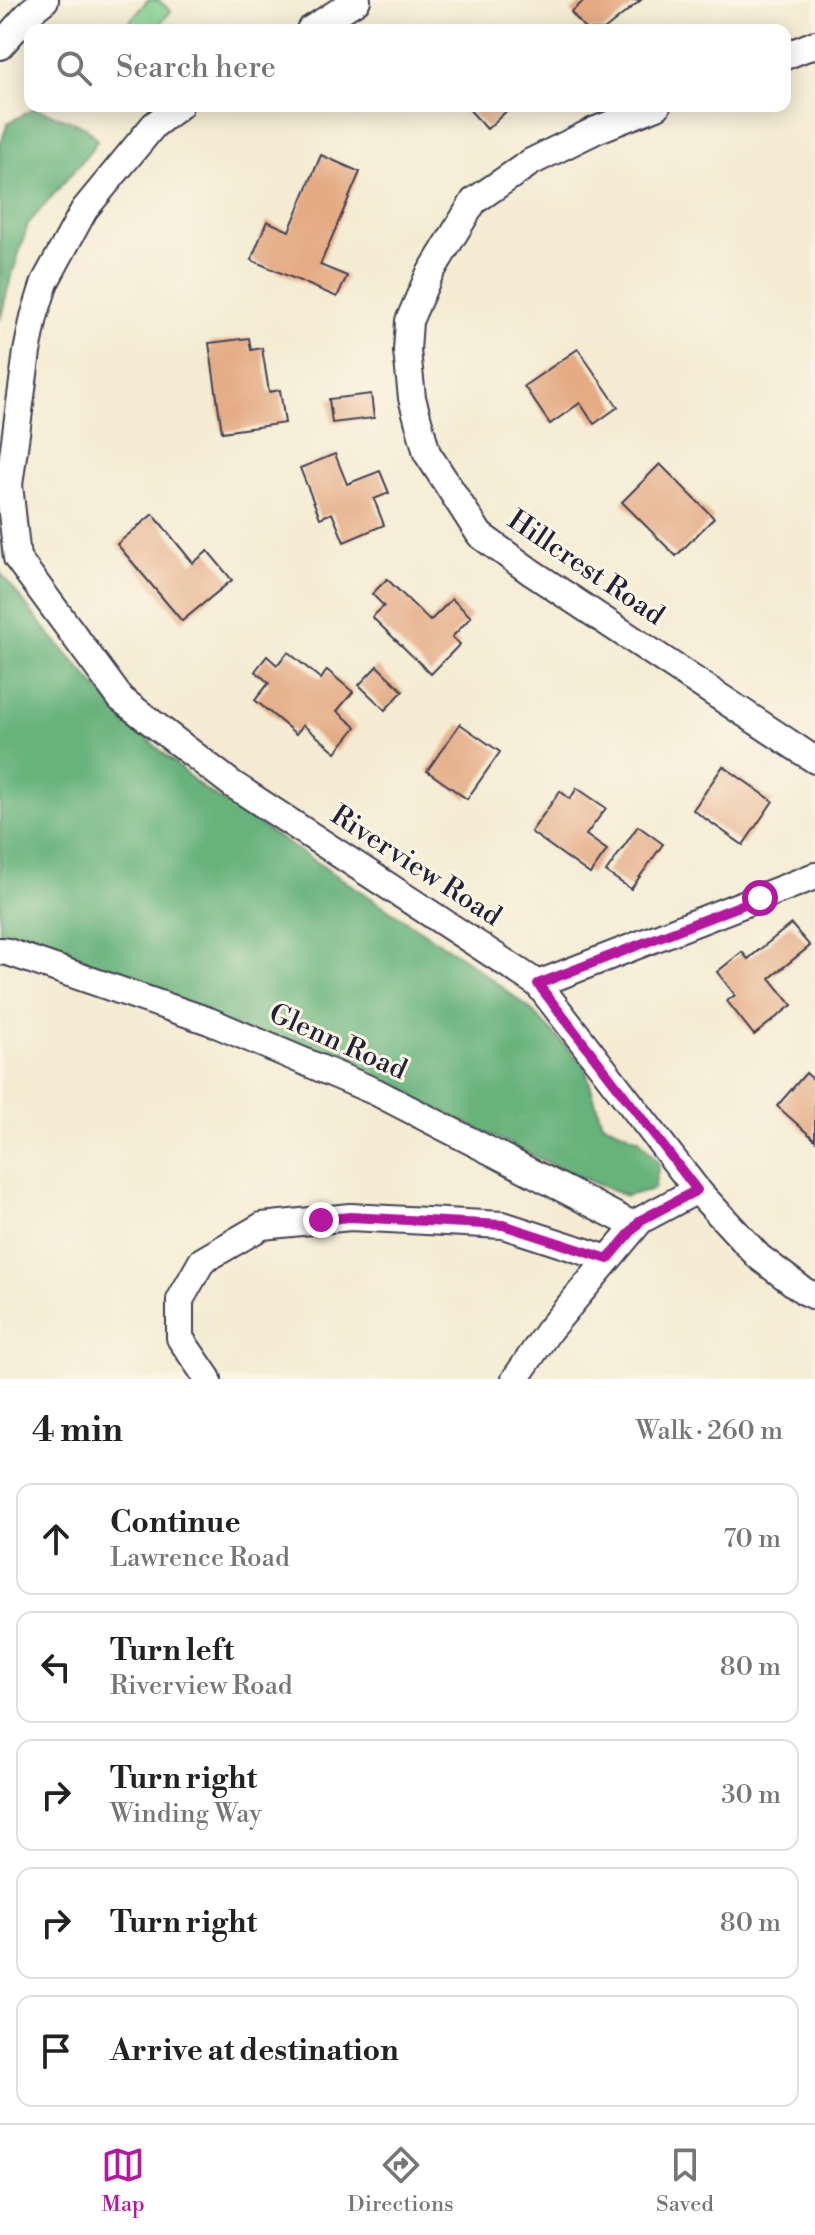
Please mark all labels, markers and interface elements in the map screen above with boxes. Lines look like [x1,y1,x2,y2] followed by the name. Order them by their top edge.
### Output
[24,24,791,112] search box
[52,46,96,90] icon: search
[116,49,276,87] text: Search here
[501,503,671,633] street label: Hillcrest Road
[324,798,508,934] street label: Riverview Road
[742,880,778,916] route start
[264,996,412,1088] street label: Glenn Road
[303,1202,339,1238] route end
[32,1410,123,1452] text: 4 min
[636,1415,783,1447] text: Walk · 260 m
[110,1504,241,1542] text: Continue
[34,1517,78,1561] icon: ahead
[723,1523,781,1555] text: 70 m
[110,1542,290,1574] text: Lawrence Road
[110,1632,234,1670] text: Turn left
[34,1645,78,1689] icon: left
[720,1651,781,1683] text: 80 m
[110,1670,293,1702] text: Riverview Road
[110,1760,257,1798] text: Turn right
[34,1773,78,1817] icon: right
[721,1779,781,1811] text: 30 m
[110,1798,262,1830] text: Winding Way
[34,1901,78,1945] icon: right
[110,1904,257,1942] text: Turn right
[720,1907,781,1939] text: 80 m
[34,2029,78,2073] icon: arrive
[110,2032,399,2070] text: Arrive at destination
[101,2143,145,2218] tab: Map
[348,2143,454,2218] tab: Directions
[656,2143,714,2218] tab: Saved

